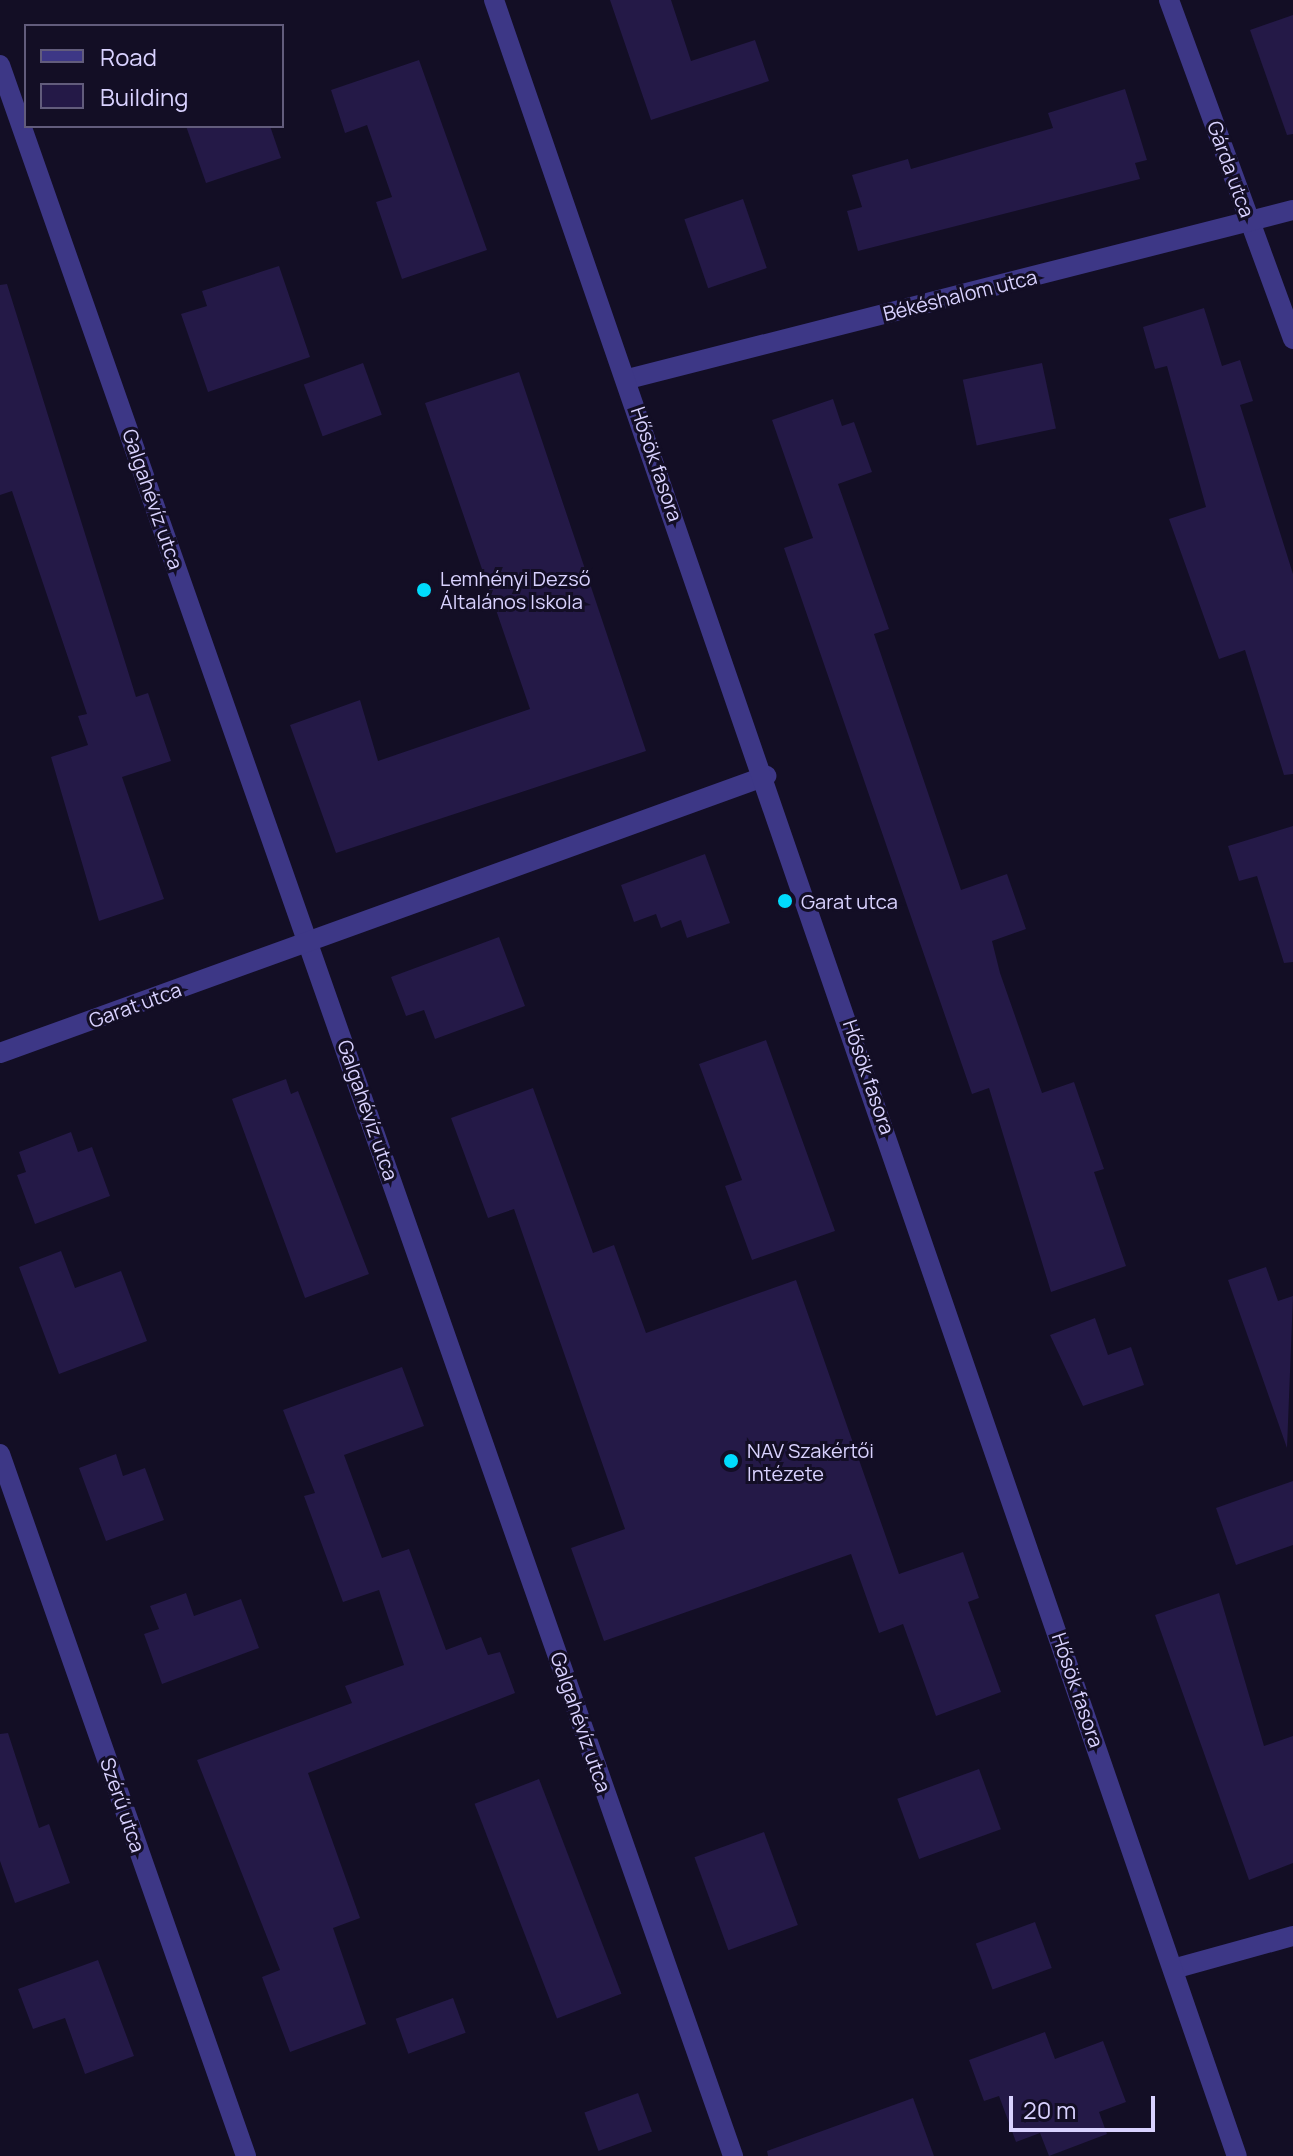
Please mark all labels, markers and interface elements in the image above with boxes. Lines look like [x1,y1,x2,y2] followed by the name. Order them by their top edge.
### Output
[24,24,284,128] legend
[100,40,157,73] text: Road
[100,80,188,113] text: Building
[1202,118,1260,220] street label: Gárda utca
[881,264,1039,326] street label: Békéshalom utca
[626,403,688,525] street label: Hősök fasora
[118,426,188,572] street label: Galgahévíz utca
[440,566,591,613] place label: Lemhényi Dezső Általános Iskola
[415,581,433,599] marker: Lemhényi Dezső Általános Iskola
[801,889,898,913] place label: Garat utca
[776,892,794,910] marker: Garat utca
[85,977,185,1033] street label: Garat utca
[838,1016,900,1138] street label: Hősök fasora
[333,1037,403,1183] street label: Galgahévíz utca
[747,1438,874,1485] place label: NAV Szakértői Intézete
[722,1452,740,1470] marker: NAV Szakértői Intézete
[1047,1629,1109,1751] street label: Hősök fasora
[546,1649,616,1795] street label: Galgahévíz utca
[96,1754,150,1856] street label: Szérű utca
[1013,2080,1159,2130] scale bar
[1023,2093,1076,2126] text: 20 m

